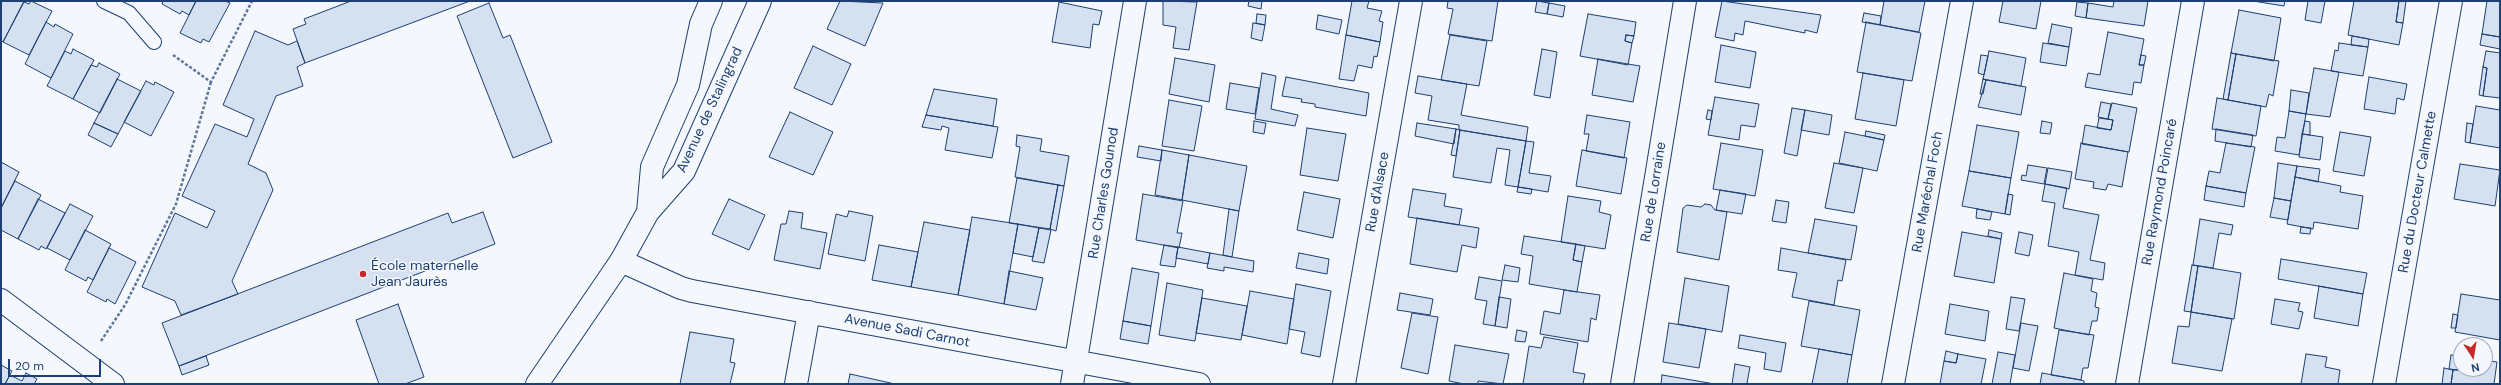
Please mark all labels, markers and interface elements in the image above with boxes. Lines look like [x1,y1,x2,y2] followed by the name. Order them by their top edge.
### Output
[673,44,747,176] street label: Avenue de Stalingrad
[2395,110,2441,274] street label: Rue du Docteur Calmette
[2139,117,2181,267] street label: Rue Raymond Poincaré
[1085,126,1123,260] street label: Rue Charles Gounod
[1909,130,1947,254] street label: Rue Maréchal Foch
[1638,141,1670,243] street label: Rue de Lorraine
[1363,151,1393,233] street label: Rue d'Alsace
[371,258,479,290] place label: École maternelle Jean Jaurès
[358,269,368,279] marker: École maternelle Jean Jaurès
[843,311,971,351] street label: Avenue Sadi Carnot
[2453,337,2493,377] north arrow
[10,351,103,377] scale bar
[15,358,44,374] text: 20 m
[2470,360,2481,375] text: N

